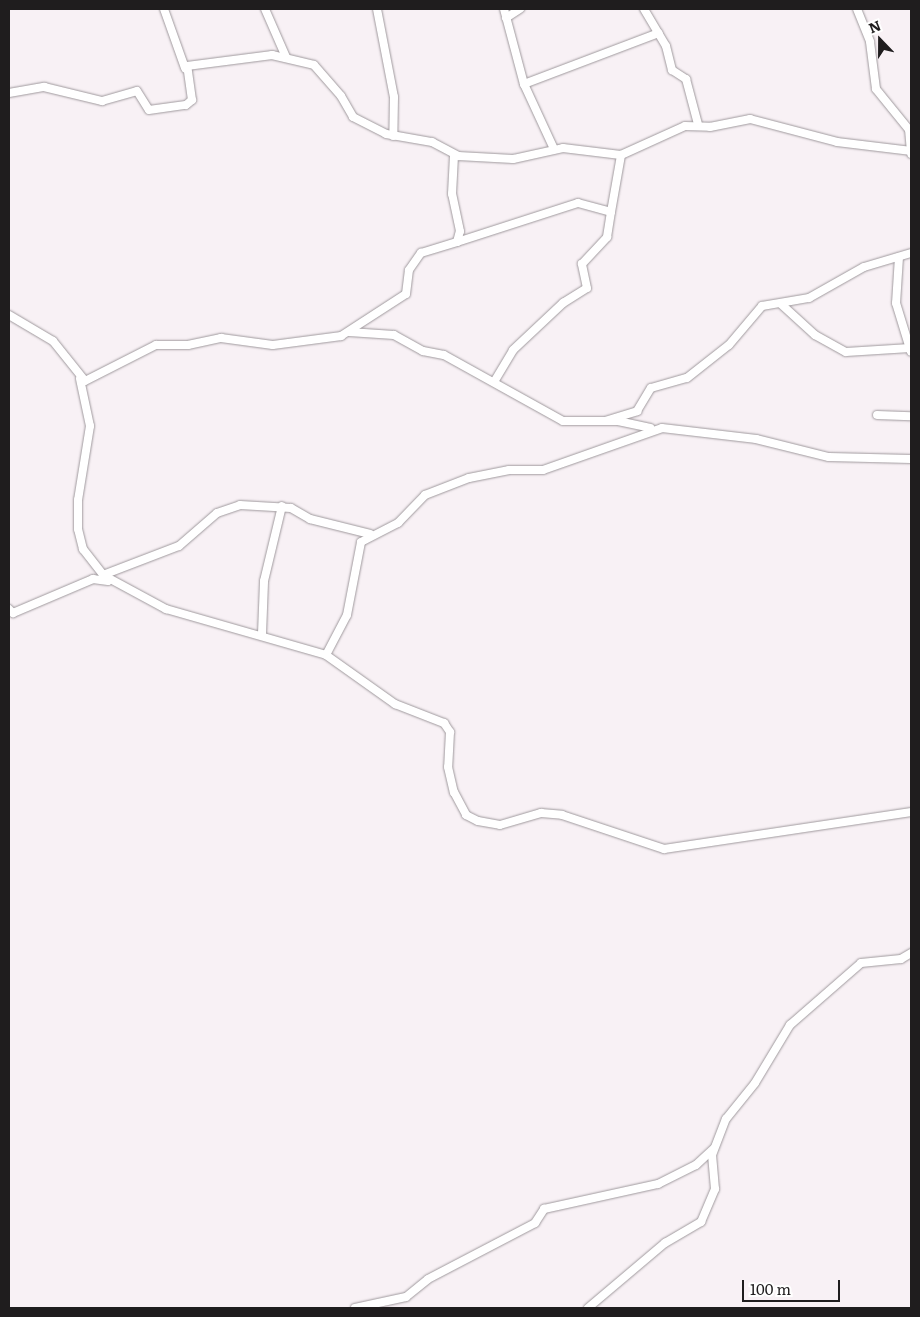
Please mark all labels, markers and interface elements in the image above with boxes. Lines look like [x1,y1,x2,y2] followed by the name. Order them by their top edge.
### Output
[855,15,905,65] north arrow
[865,15,884,38] text: N
[745,1270,842,1302] scale bar
[750,1277,791,1300] text: 100 m

